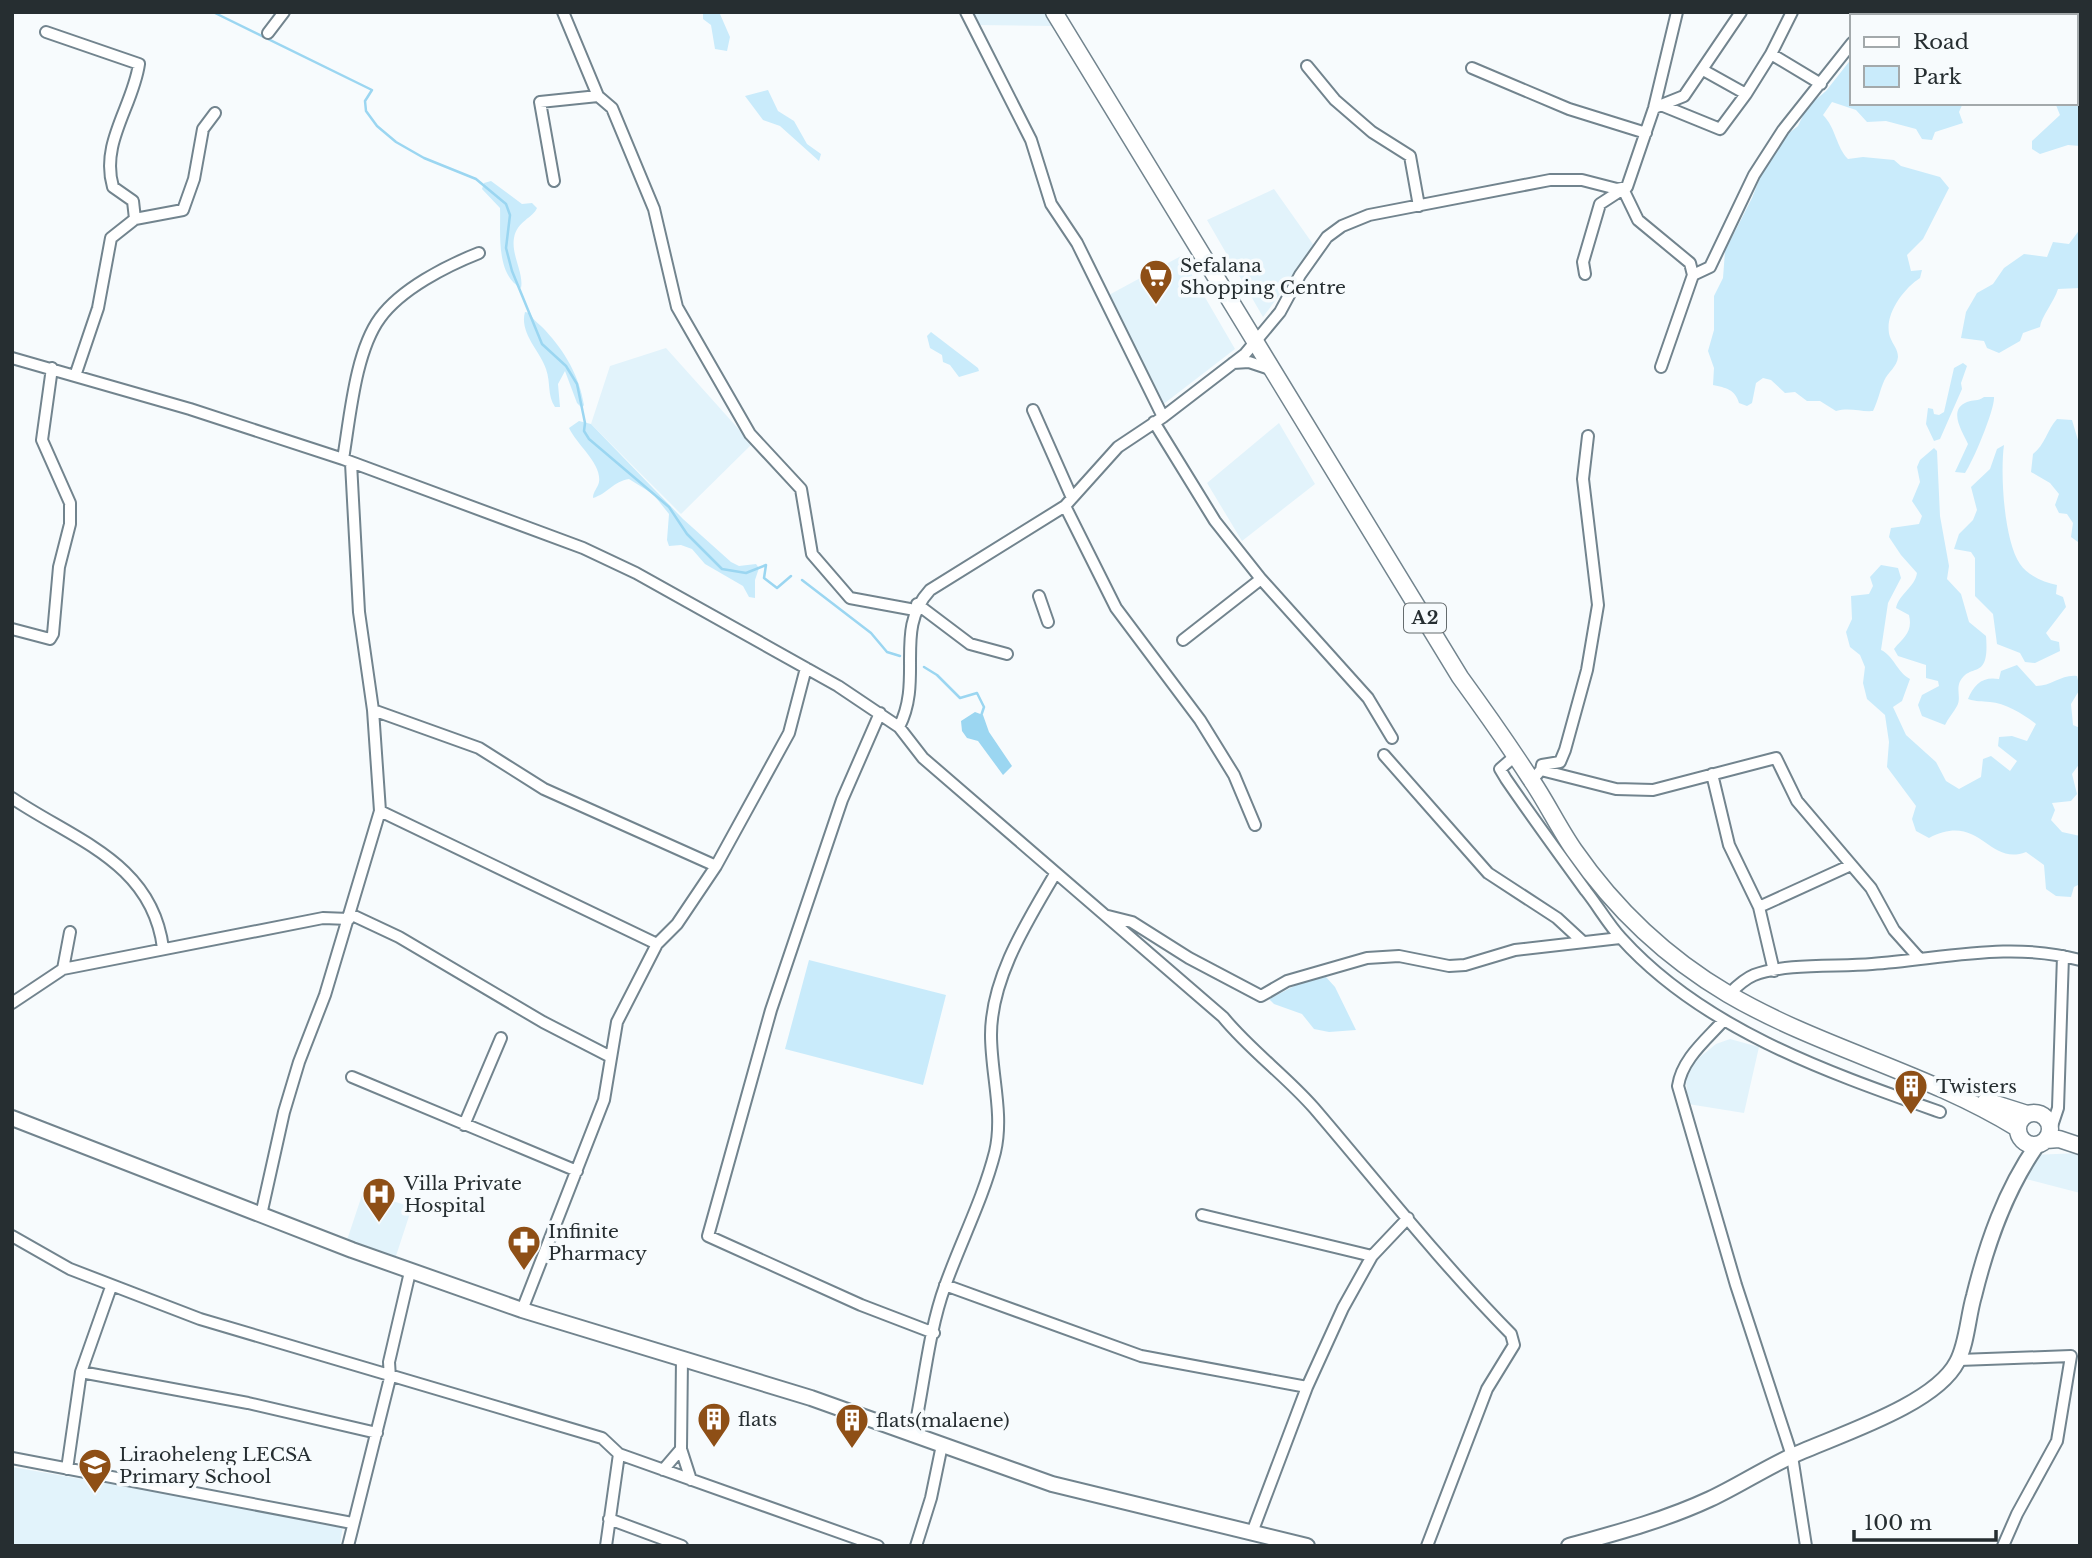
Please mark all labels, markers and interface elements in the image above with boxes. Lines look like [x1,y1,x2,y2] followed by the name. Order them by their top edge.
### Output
[1850,14,2078,105] legend
[1913,29,1969,55] text: Road
[1913,64,1962,90] text: Park
[1180,254,1346,299] place label: Sefalana Shopping Centre
[1137,257,1175,306] supermarket icon: Sefalana Shopping Centre
[1404,604,1446,632] road number: A2
[1892,1067,1930,1116] building icon: Twisters
[1936,1075,2017,1098] place label: Twisters
[403,1172,522,1217] place label: Villa Private Hospital
[360,1175,398,1224] hospital icon: Villa Private Hospital
[548,1220,647,1265] place label: Infinite Pharmacy
[505,1223,543,1272] pharmacy icon: Infinite Pharmacy
[695,1400,733,1449] building icon: flats
[833,1401,871,1450] building icon: flats(malaene)
[738,1408,777,1431] place label: flats
[876,1409,1010,1432] place label: flats(malaene)
[119,1443,312,1488] place label: Liraoheleng LECSA Primary School
[76,1446,114,1495] school or university icon: Liraoheleng LECSA Primary School
[1854,1498,1996,1542] scale bar
[1864,1510,1932,1536] text: 100 m

